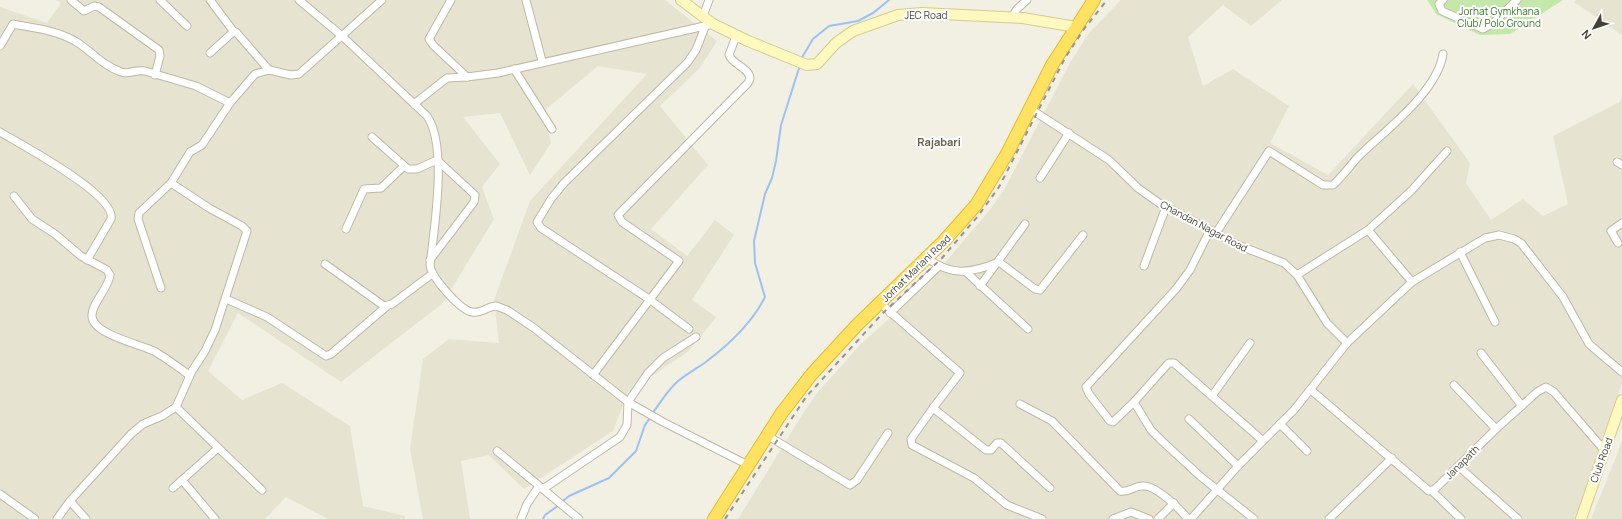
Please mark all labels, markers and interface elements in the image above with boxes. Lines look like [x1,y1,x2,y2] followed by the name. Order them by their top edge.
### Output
[1457,4,1541,30] park label: Jorhat Gymkhana Club/ Polo Ground
[905,8,948,22] street label: JEC Road
[1574,8,1614,48] north arrow
[1578,27,1594,43] text: N
[917,134,961,149] district label: Rajabari
[1158,197,1250,255] street label: Chandan Nagar Road
[878,231,954,305] street label: Jorhat Mariani Road
[1586,435,1616,485] street label: Club Road
[1442,442,1482,482] street label: Janapath

